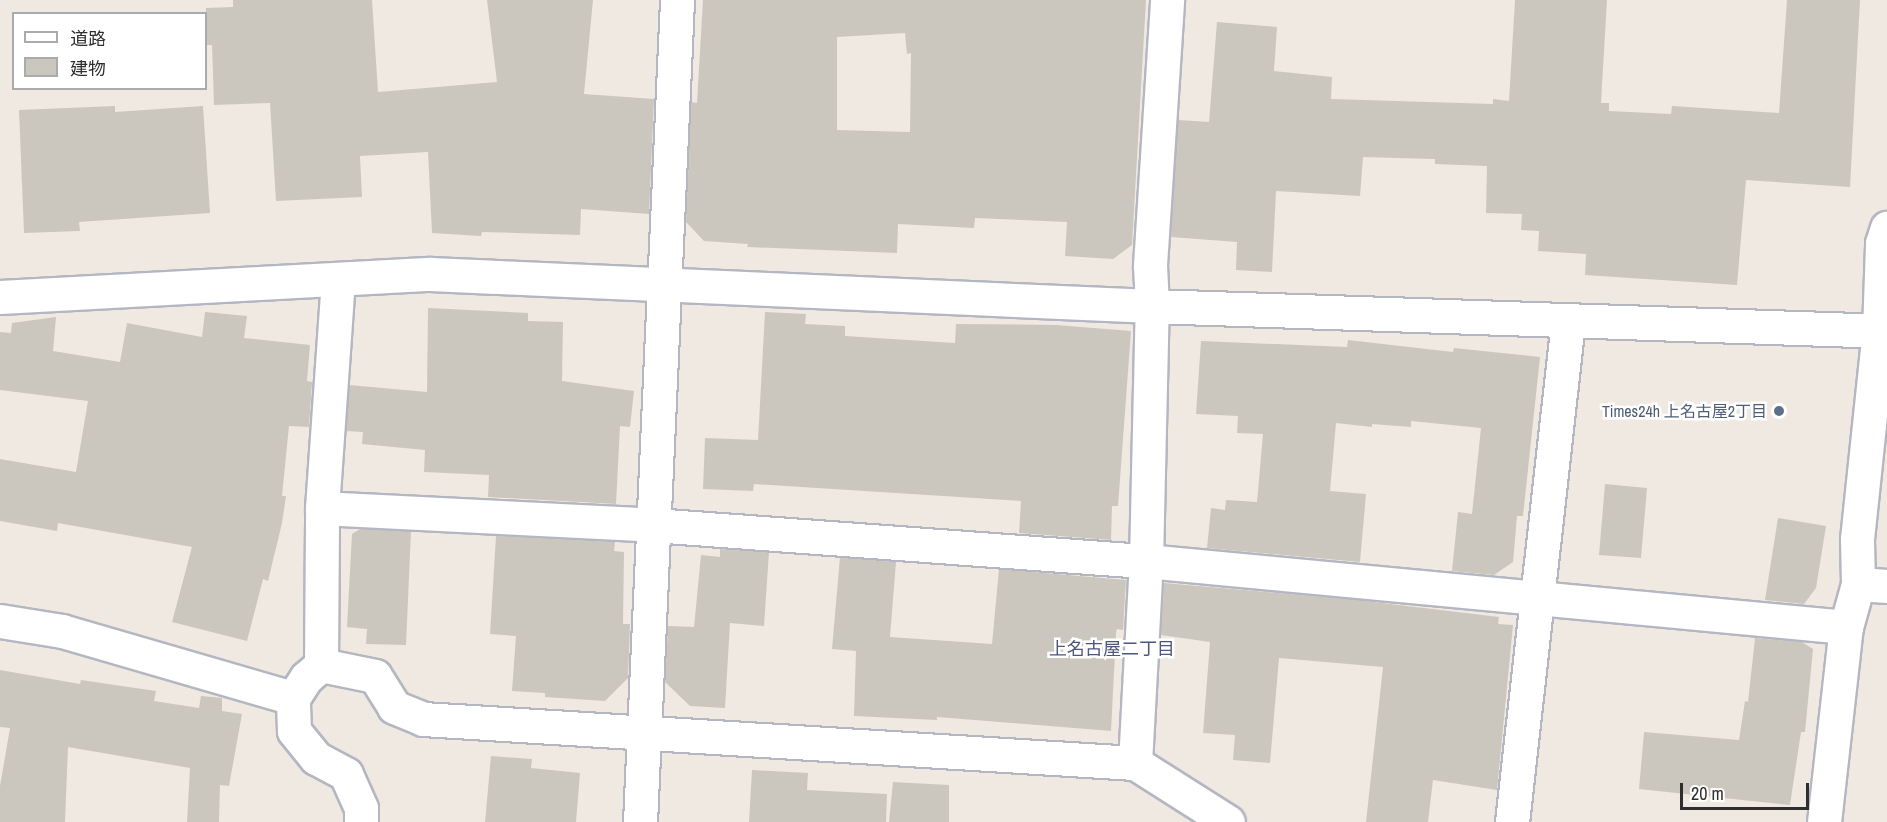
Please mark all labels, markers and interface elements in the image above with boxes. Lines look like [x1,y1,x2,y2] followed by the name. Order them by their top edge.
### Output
[12,12,207,90] legend
[70,26,106,51] text: 道路
[70,56,106,81] text: 建物
[1602,401,1767,421] place label: Times24h 上名古屋2丁目
[1772,404,1786,418] marker: Times24h 上名古屋2丁目
[1049,638,1175,660] district label: 上名古屋二丁目
[1683,771,1812,809] scale bar
[1691,781,1724,806] text: 20 m

